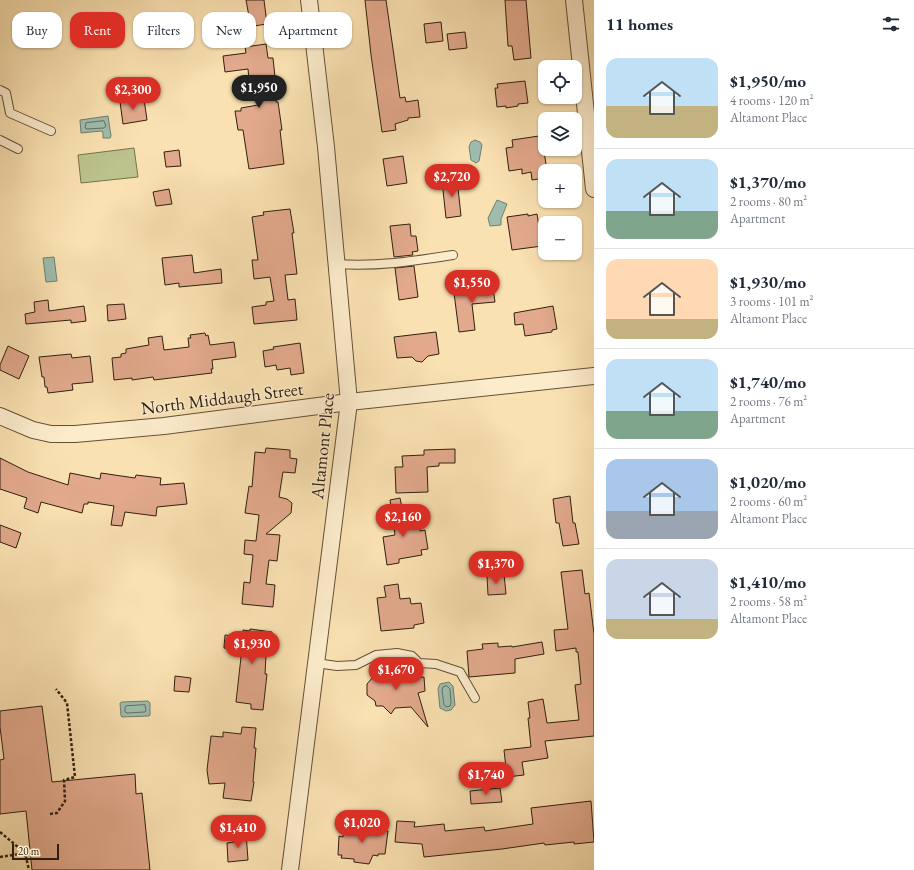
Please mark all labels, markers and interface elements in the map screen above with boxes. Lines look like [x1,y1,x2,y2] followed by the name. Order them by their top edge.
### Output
[12,12,62,48] chip: Buy
[70,12,125,48] chip: Rent
[133,12,194,48] chip: Filters
[202,12,256,48] chip: New
[264,12,352,48] chip: Apartment
[606,13,673,35] text: 11 homes
[880,13,902,35] icon: filters
[538,60,582,260] map controls
[538,60,582,104] button: locate
[730,70,806,92] text: $1,950/mo
[638,74,686,122] icon: home
[226,75,292,109] pin: $1,950
[100,77,166,111] pin: $2,300
[241,79,277,96] text: $1,950
[115,81,151,98] text: $2,300
[730,92,814,109] text: 4 rooms · 120 m²
[730,109,807,126] text: Altamont Place
[538,112,582,156] button: layers
[419,164,485,198] pin: $2,720
[538,164,582,208] button: +
[434,168,470,185] text: $2,720
[730,171,806,193] text: $1,370/mo
[638,175,686,223] icon: home
[730,193,807,210] text: 2 rooms · 80 m²
[730,210,785,227] text: Apartment
[538,216,582,260] button: −
[439,270,505,304] pin: $1,550
[730,271,806,293] text: $1,930/mo
[454,274,490,291] text: $1,550
[638,275,686,323] icon: home
[730,293,814,310] text: 3 rooms · 101 m²
[730,310,807,327] text: Altamont Place
[730,371,806,393] text: $1,740/mo
[638,375,686,423] icon: home
[139,377,305,419] street label: North Middaugh Street
[305,392,339,501] street label: Altamont Place
[730,393,807,410] text: 2 rooms · 76 m²
[730,410,785,427] text: Apartment
[730,471,806,493] text: $1,020/mo
[638,475,686,523] icon: home
[730,493,807,510] text: 2 rooms · 60 m²
[370,504,436,538] pin: $2,160
[385,508,421,525] text: $2,160
[730,510,807,527] text: Altamont Place
[463,551,529,585] pin: $1,370
[478,555,514,572] text: $1,370
[730,571,806,593] text: $1,410/mo
[638,575,686,623] icon: home
[730,593,807,610] text: 2 rooms · 58 m²
[730,610,807,627] text: Altamont Place
[219,631,285,665] pin: $1,930
[234,635,270,652] text: $1,930
[363,657,429,691] pin: $1,670
[378,661,414,678] text: $1,670
[453,762,519,796] pin: $1,740
[468,766,504,783] text: $1,740
[329,810,395,844] pin: $1,020
[344,814,380,831] text: $1,020
[205,815,271,849] pin: $1,410
[220,819,256,836] text: $1,410
[12,842,59,861] scale bar
[18,844,39,858] text: 20 m

